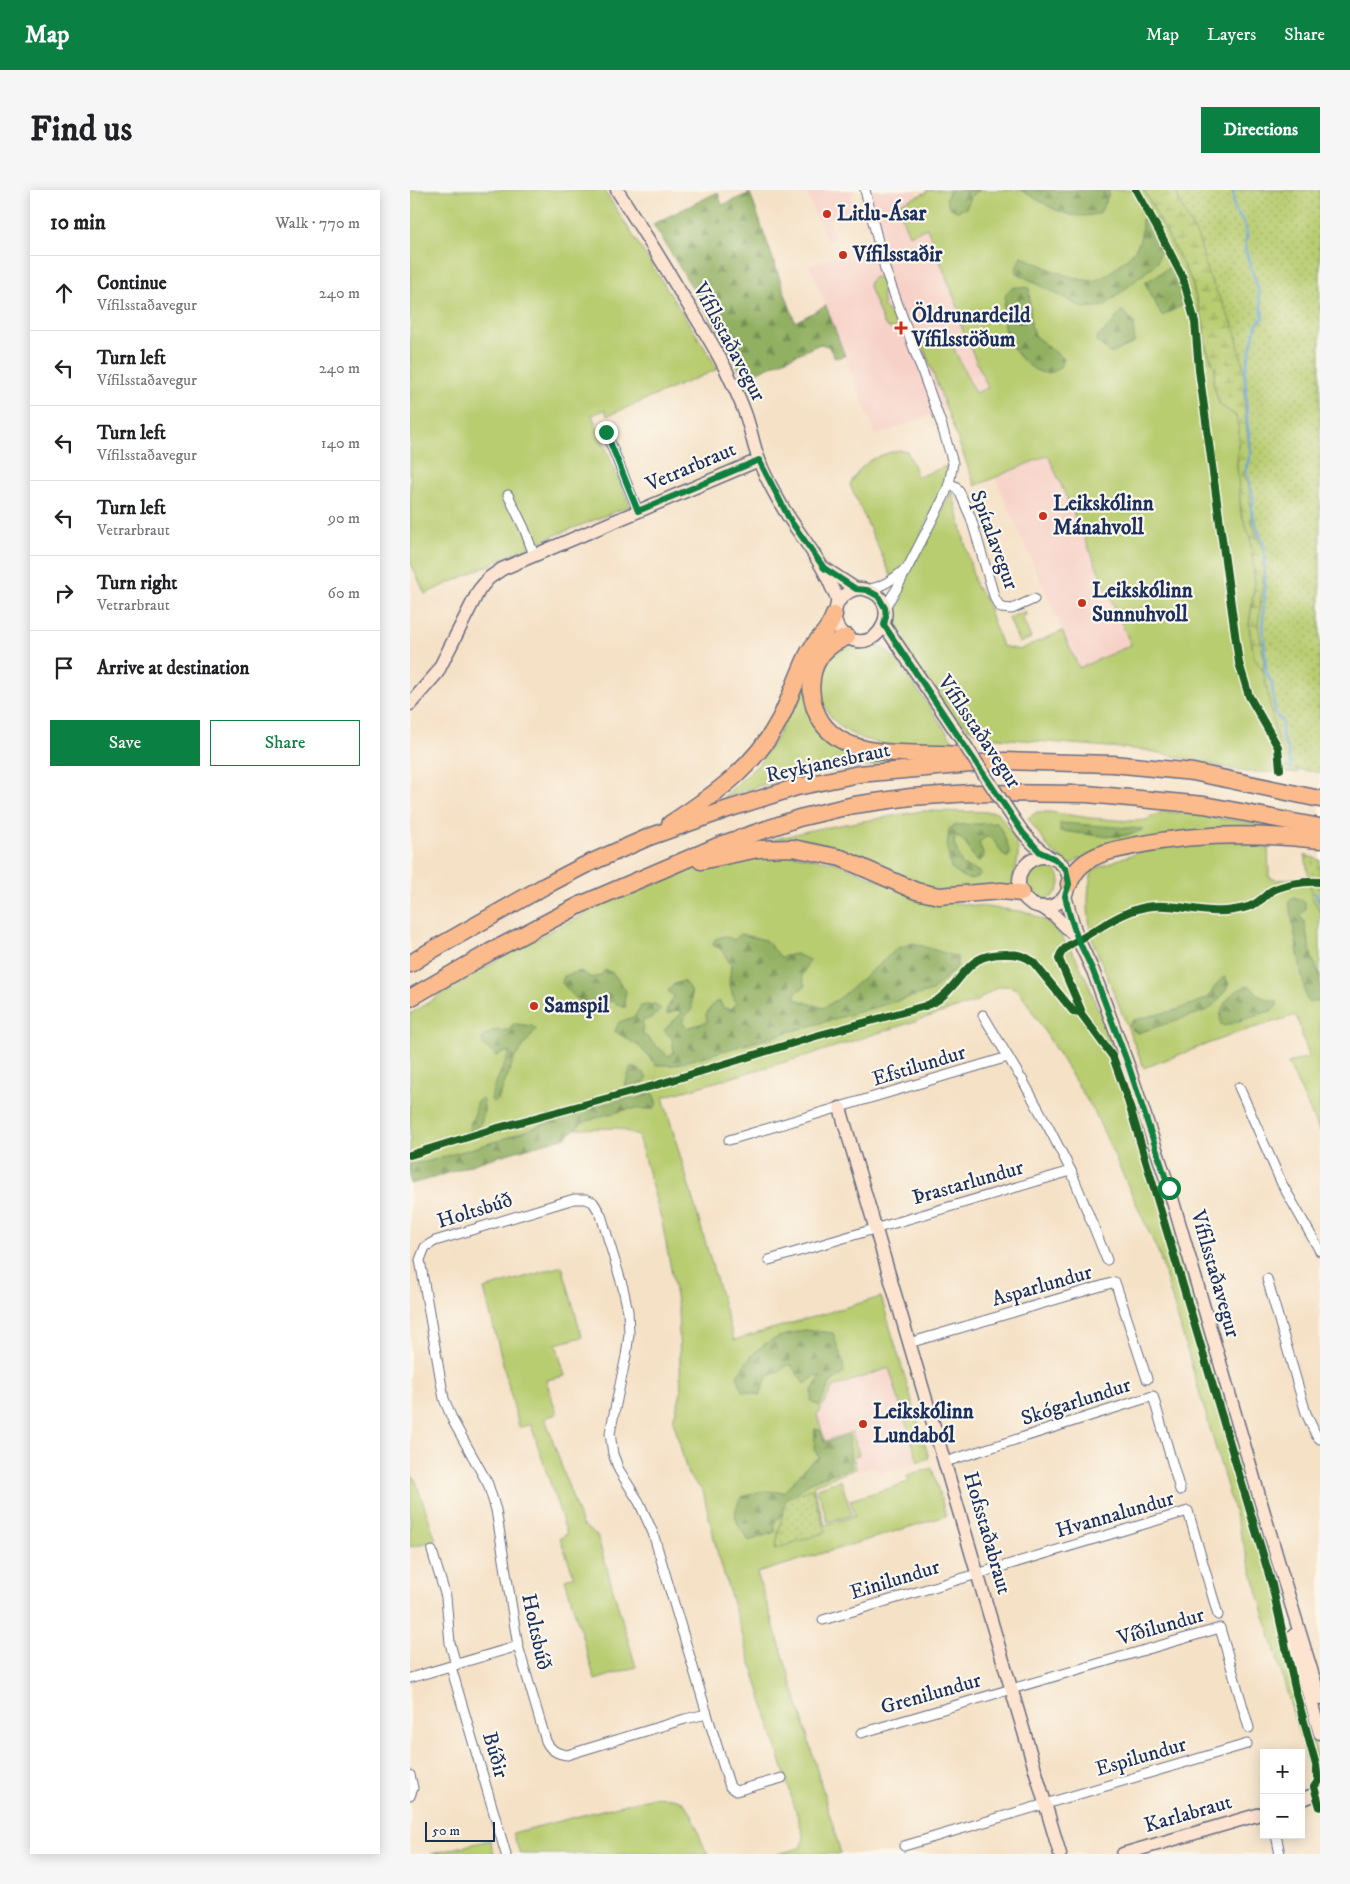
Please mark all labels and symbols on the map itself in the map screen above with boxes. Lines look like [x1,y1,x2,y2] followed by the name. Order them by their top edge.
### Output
[837,199,927,227] place label: Litlu-Ásar
[821,208,833,220] marker: Litlu-Ásar
[852,242,944,268] place label: Vífilsstaðir
[837,249,849,261] marker: Vífilsstaðir
[686,277,771,406] street label: Vífilsstaðavegur
[911,301,1031,353] place label: Öldrunardeild Vífilsstöðum
[894,321,908,335] marker: Öldrunardeild Vífilsstöðum
[595,421,618,444] route end
[641,436,740,498] street label: Vetrarbraut
[964,487,1024,593] street label: Spítalavegur
[1053,491,1155,541] place label: Leikskólinn Mánahvoll
[1037,510,1049,522] marker: Leikskólinn Mánahvoll
[1092,578,1194,628] place label: Leikskólinn Sunnuhvoll
[1076,597,1088,609] marker: Leikskólinn Sunnuhvoll
[931,670,1027,794] street label: Vífilsstaðavegur
[763,737,893,789] street label: Reykjanesbraut
[544,993,610,1019] place label: Samspil
[528,1000,540,1012] marker: Samspil
[869,1039,969,1093] street label: Efstilundur
[909,1155,1027,1211] street label: Þrastarlundur
[1158,1177,1181,1200] route start
[434,1187,516,1235] street label: Holtsbúð
[1184,1206,1246,1341] street label: Vífilsstaðavegur
[989,1259,1095,1313] street label: Asparlundur
[1018,1372,1134,1432] street label: Skógarlundur
[873,1399,975,1449] place label: Leikskólinn Lundaból
[857,1418,869,1430] marker: Leikskólinn Lundaból
[957,1469,1017,1598] street label: Hofsstaðabraut
[1053,1486,1177,1544] street label: Hvannalundur
[847,1554,943,1606] street label: Einilundur
[515,1591,557,1673] street label: Holtsbúð
[1113,1602,1208,1652] street label: Víðilundur
[878,1667,984,1721] street label: Grenilundur
[476,1729,514,1781] street label: Búðir
[1092,1732,1190,1782] street label: Espilundur
[1141,1789,1235,1839] street label: Karlabraut
[425,1819,495,1842] scale bar

